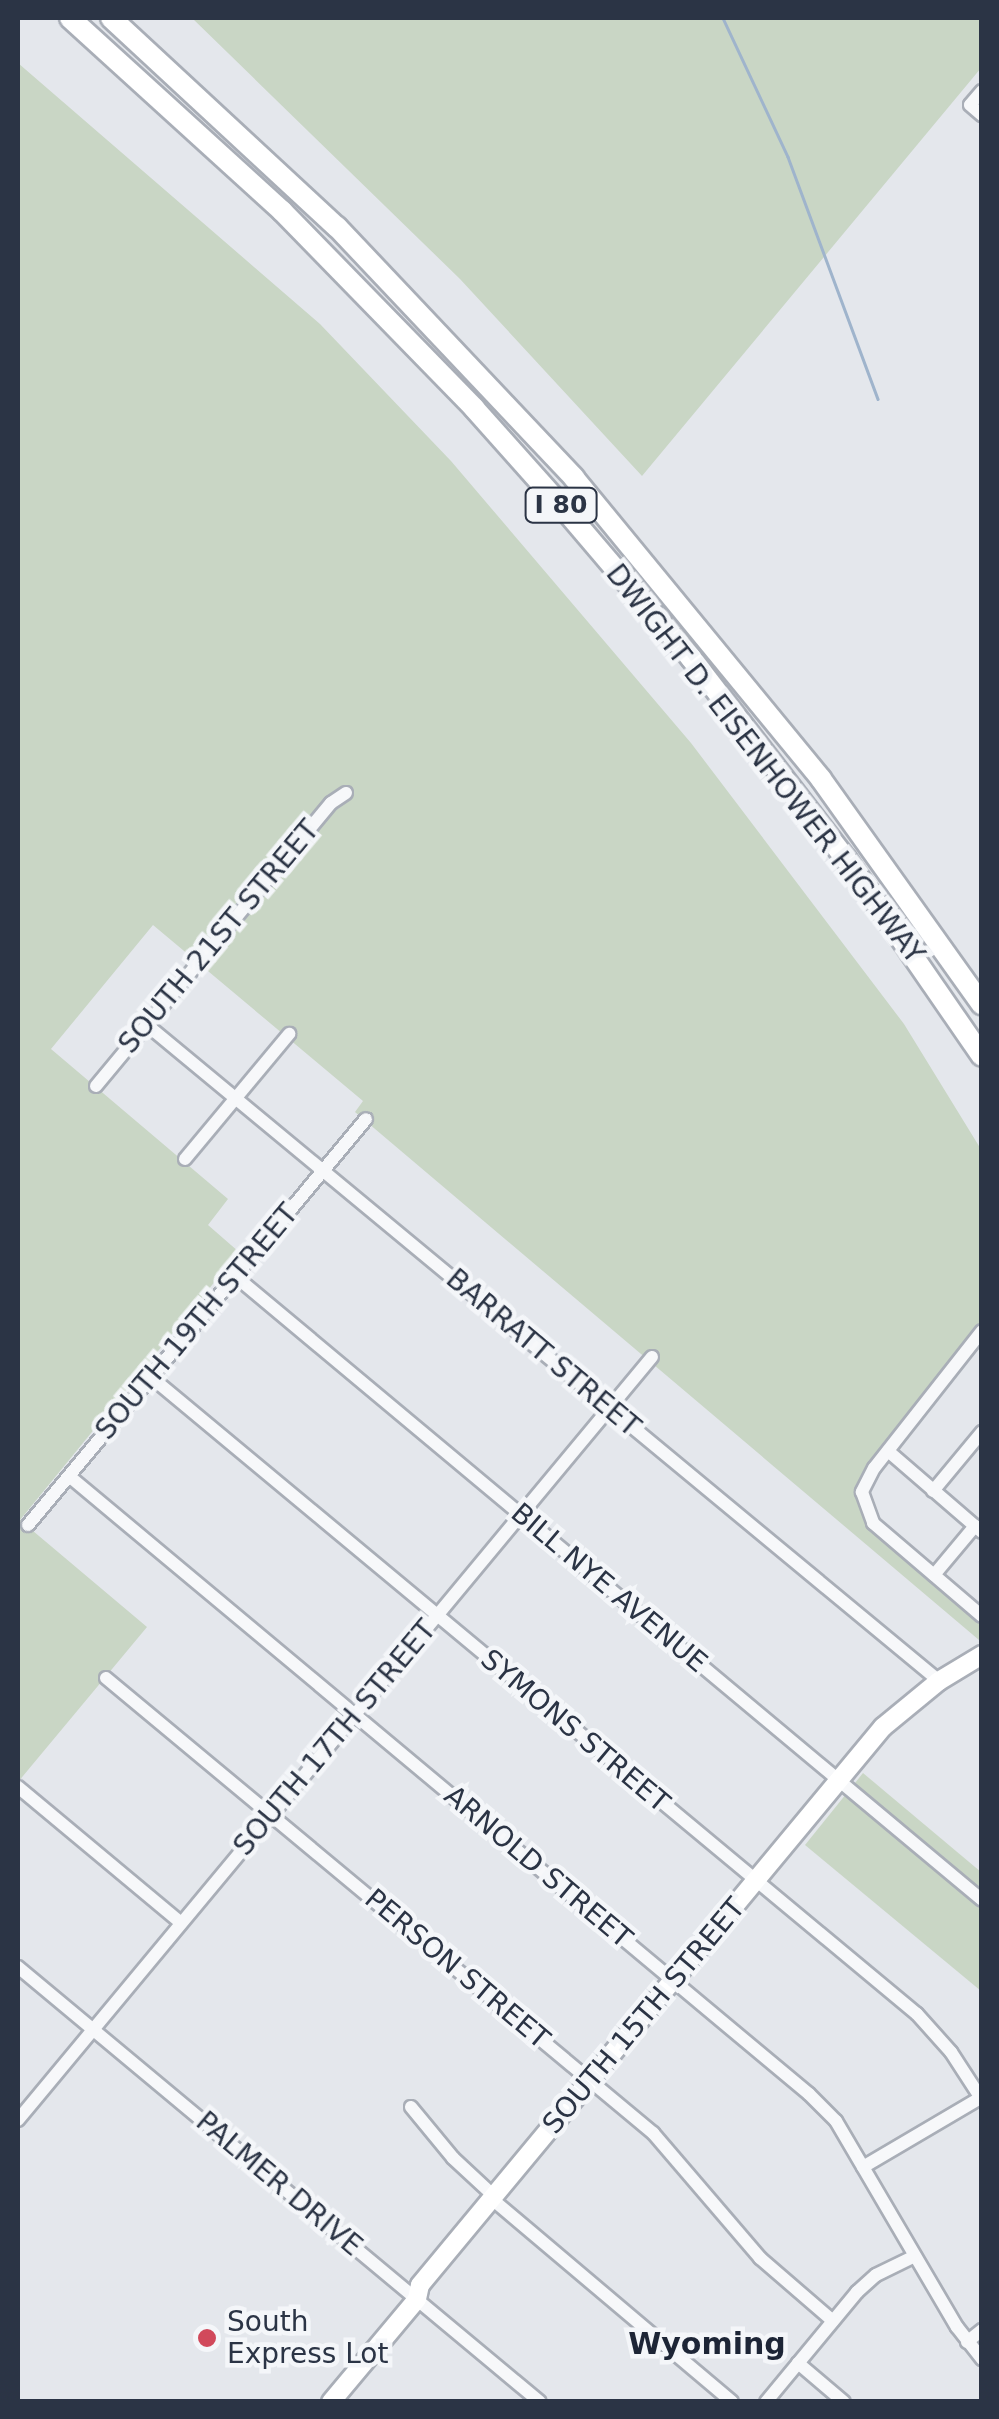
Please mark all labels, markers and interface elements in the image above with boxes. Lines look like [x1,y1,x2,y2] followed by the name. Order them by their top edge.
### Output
[524,485,598,525] road number: I 80
[599,558,931,970] street label: DWIGHT D. EISENHOWER HIGHWAY
[112,814,326,1060] street label: SOUTH 21ST STREET
[89,1197,305,1447] street label: SOUTH 19TH STREET
[439,1262,647,1444] street label: BARRATT STREET
[504,1496,714,1680] street label: BILL NYE AVENUE
[227,1613,443,1863] street label: SOUTH 17TH STREET
[474,1642,676,1820] street label: SYMONS STREET
[437,1779,639,1955] street label: ARNOLD STREET
[358,1882,556,2056] street label: PERSON STREET
[536,1891,752,2141] street label: SOUTH 15TH STREET
[189,2105,369,2263] street label: PALMER DRIVE
[227,2305,388,2371] place label: South Express Lot
[628,2326,786,2362] district label: Wyoming
[196,2327,218,2349] marker: South Express Lot

